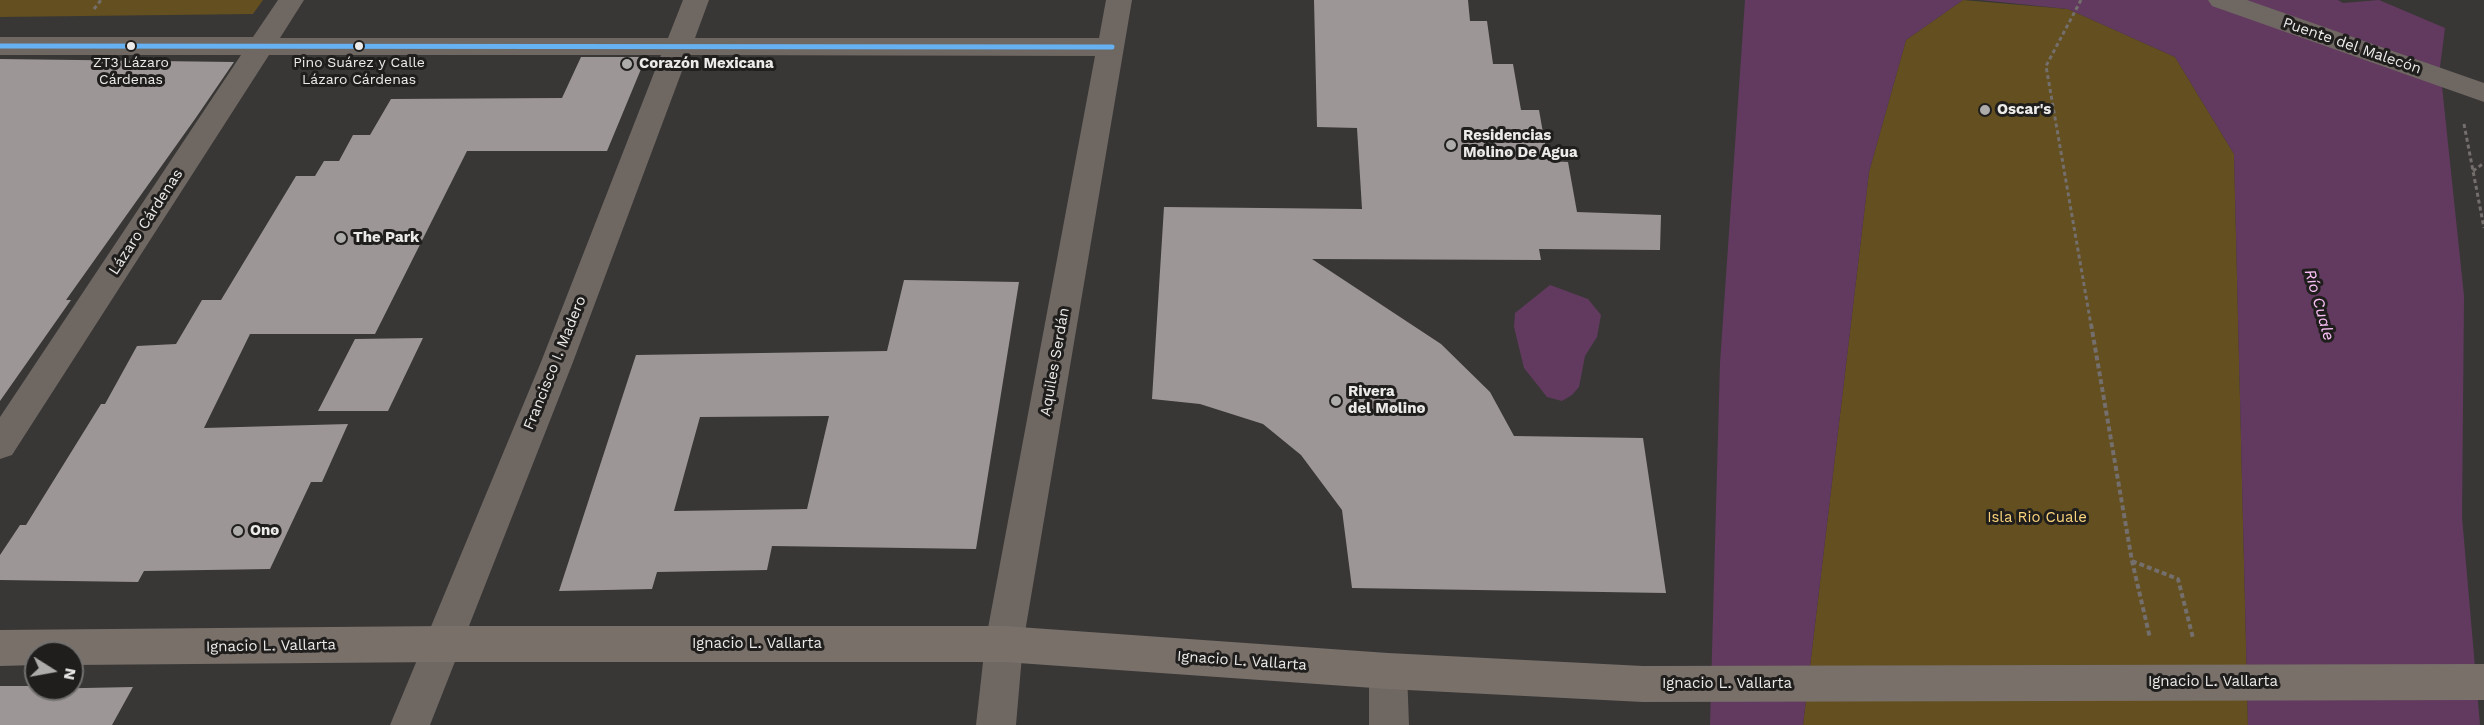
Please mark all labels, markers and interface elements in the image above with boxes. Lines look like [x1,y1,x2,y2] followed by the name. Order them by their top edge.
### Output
[2280,14,2424,78] street label: Puente del Malecón
[125,40,137,52] marker: ZT3 Lázaro Cárdenas
[353,40,365,52] marker: Pino Suárez y Calle Lázaro Cárdenas
[93,55,169,88] place label: ZT3 Lázaro Cárdenas
[293,55,425,88] place label: Pino Suárez y Calle Lázaro Cárdenas
[639,55,774,73] place label: Corazón Mexicana
[620,57,634,71] marker: Corazón Mexicana
[1997,101,2051,119] place label: Oscar's
[1978,103,1992,117] marker: Oscar's
[1463,127,1578,162] place label: Residencias Molino De Agua
[1444,138,1458,152] marker: Residencias Molino De Agua
[105,166,187,278] street label: Lázaro Cárdenas
[353,229,419,247] place label: The Park
[334,231,348,245] marker: The Park
[2300,267,2338,343] water label: Río Cuale
[520,293,590,433] street label: Francisco I. Madero
[1037,306,1073,418] street label: Aquiles Serdán
[1348,383,1425,418] place label: Rivera del Molino
[1329,394,1343,408] marker: Rivera del Molino
[1987,509,2087,527] park label: Isla Rio Cuale
[250,522,279,540] place label: Ono
[231,524,245,538] marker: Ono
[692,635,822,653] street label: Ignacio L. Vallarta
[206,636,336,656] street label: Ignacio L. Vallarta
[24,641,84,701] north arrow
[1177,647,1307,675] street label: Ignacio L. Vallarta
[60,667,81,682] text: N
[2148,673,2278,691] street label: Ignacio L. Vallarta
[1662,675,1792,693] street label: Ignacio L. Vallarta

